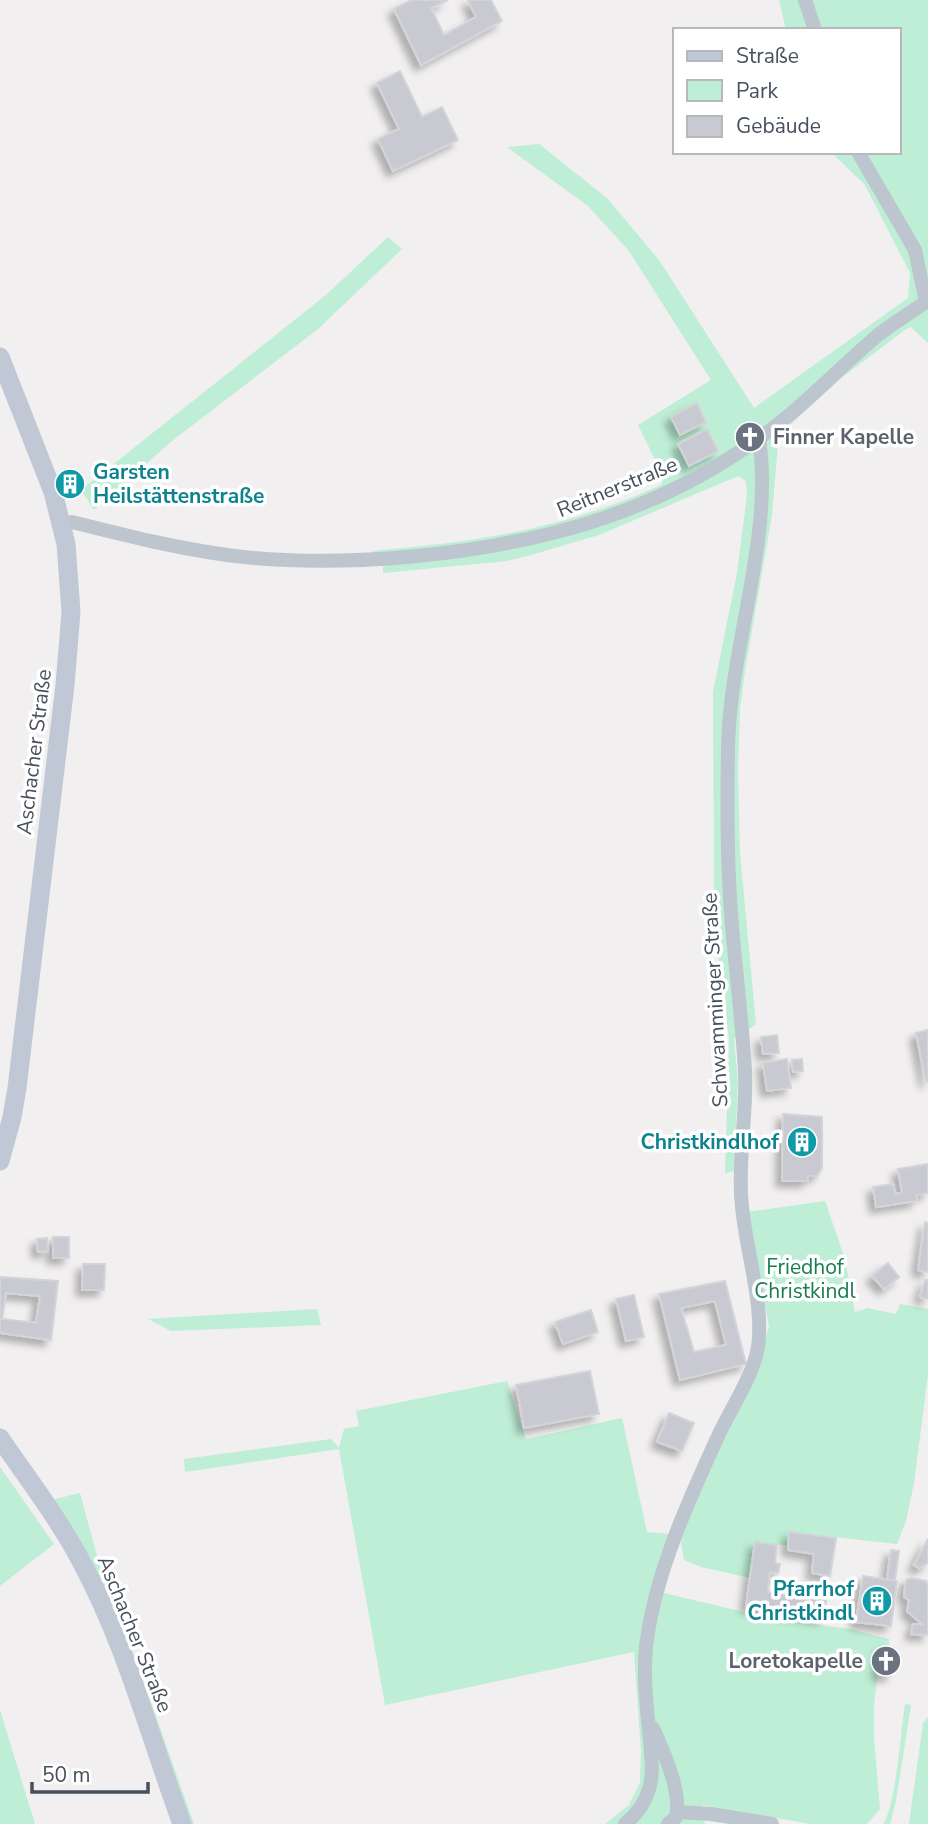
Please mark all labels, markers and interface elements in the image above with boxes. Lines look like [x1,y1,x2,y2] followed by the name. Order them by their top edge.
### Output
[673,28,900,154] legend
[736,42,799,70] text: Straße
[736,77,778,105] text: Park
[736,112,821,140] text: Gebäude
[733,420,767,454] church icon: Finner Kapelle
[773,423,914,451] place label: Finner Kapelle
[553,450,681,524] street label: Reitnerstraße
[93,458,264,510] place label: Garsten Heilstättenstraße
[53,467,87,501] building icon: Garsten Heilstättenstraße
[10,668,58,836] street label: Aschacher Straße
[695,892,735,1108] street label: Schwamminger Straße
[785,1125,819,1159] building icon: Christkindlhof
[641,1128,779,1156] place label: Christkindlhof
[754,1253,857,1305] park label: Friedhof Christkindl
[91,1551,179,1717] street label: Aschacher Straße
[747,1575,854,1627] place label: Pfarrhof Christkindl
[860,1584,894,1618] building icon: Pfarrhof Christkindl
[869,1644,903,1678] church icon: Loretokapelle
[728,1647,863,1675] place label: Loretokapelle
[32,1750,147,1794] scale bar
[42,1761,91,1789] text: 50 m

